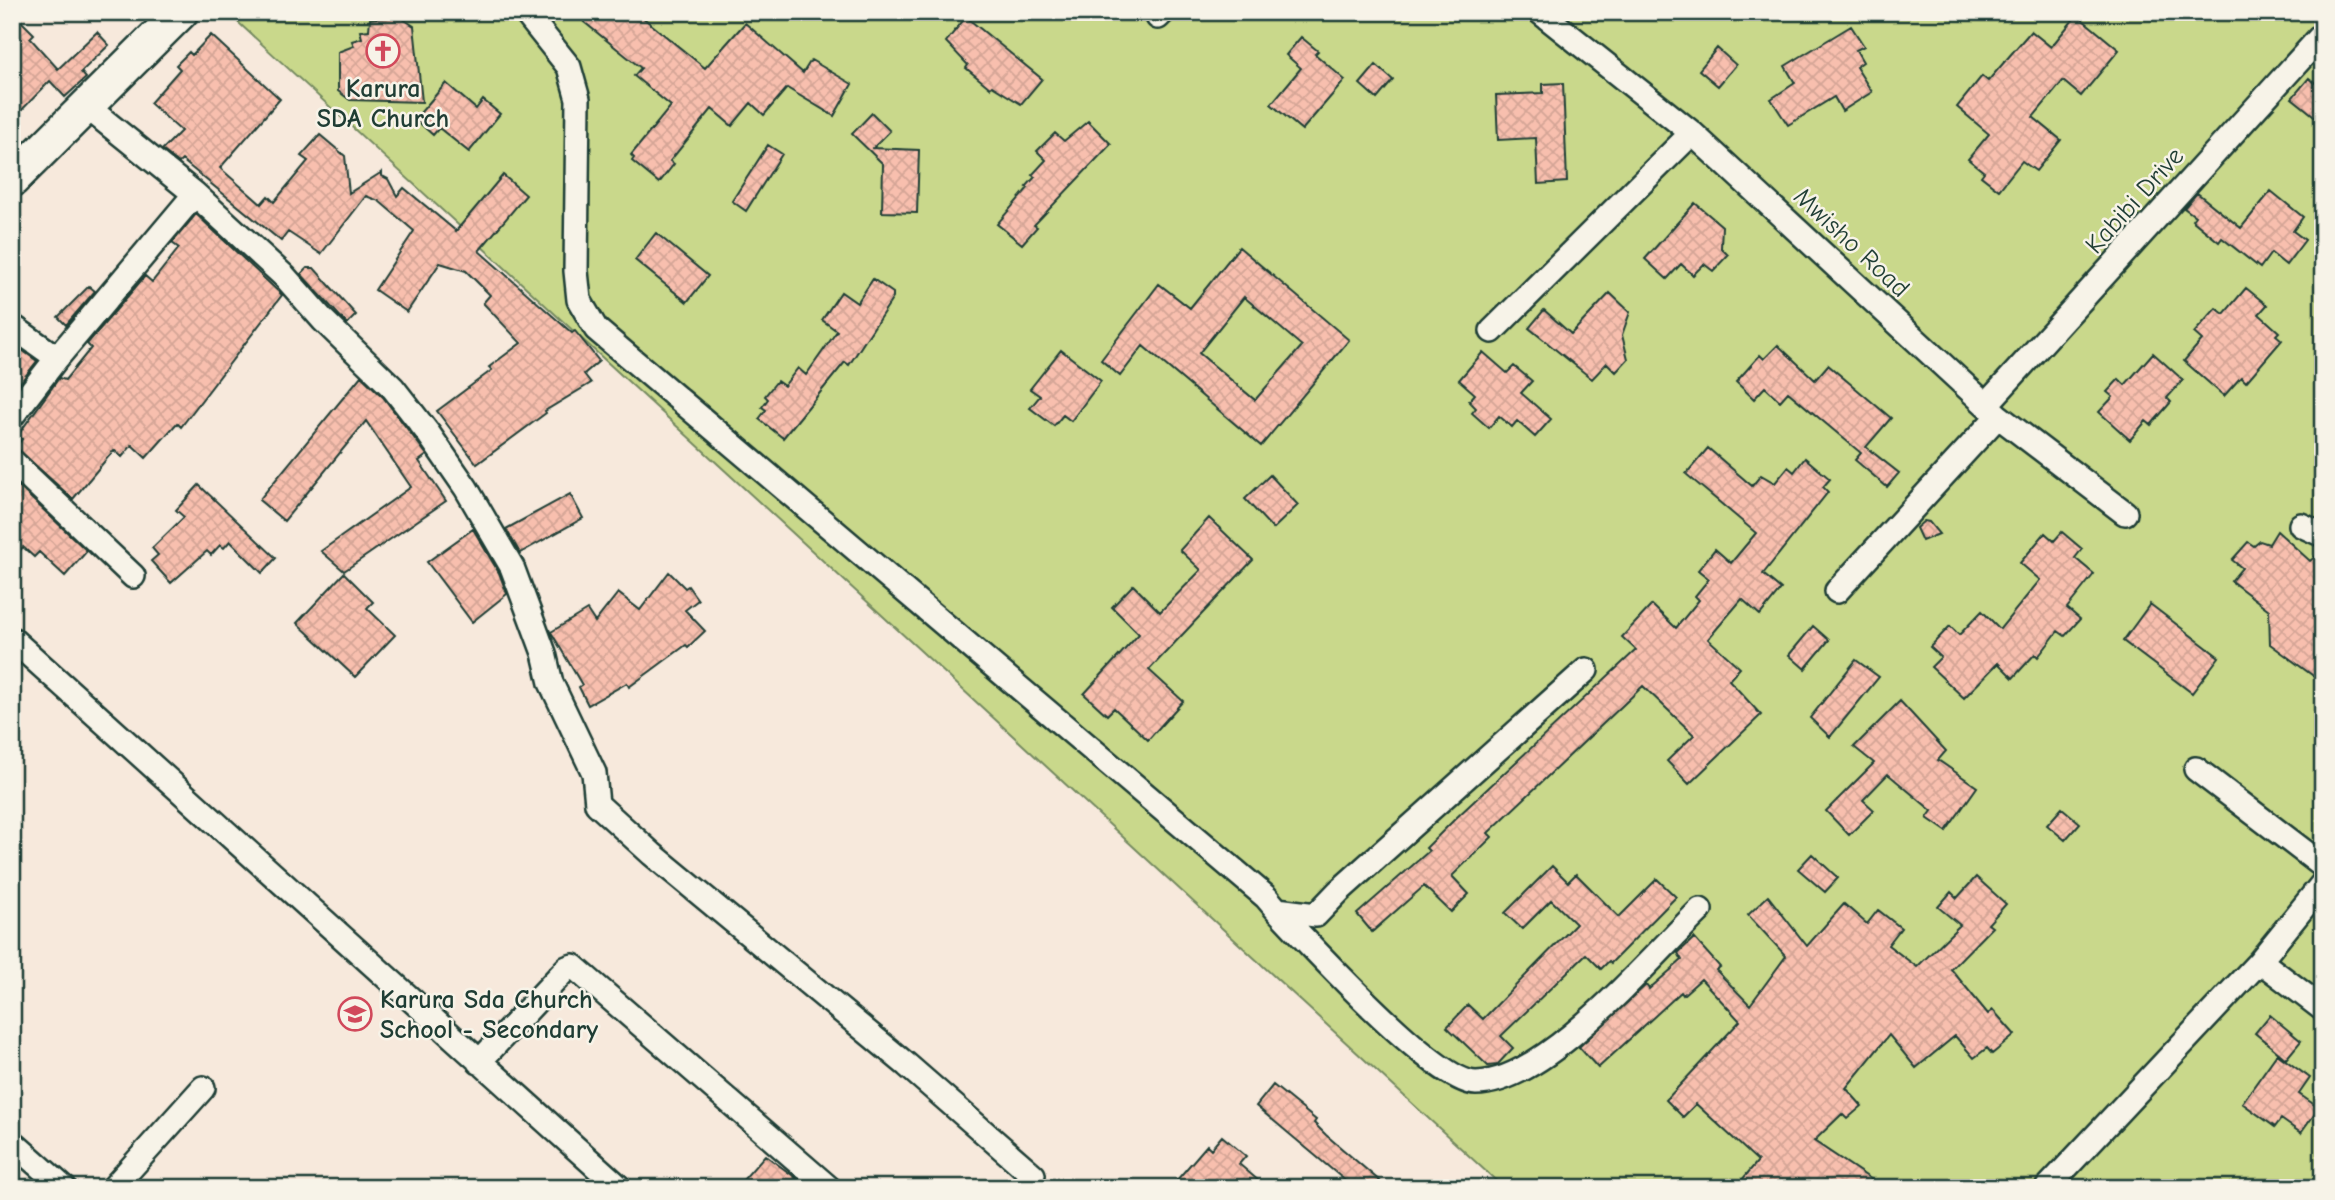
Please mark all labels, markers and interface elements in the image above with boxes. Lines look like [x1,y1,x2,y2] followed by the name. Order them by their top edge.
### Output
[364,32,402,70] church icon: Karura SDA Church
[317,74,449,134] place label: Karura SDA Church
[2079,141,2190,260] street label: Kabibi Drive
[1787,182,1915,304] street label: Mwisho Road
[380,985,598,1045] place label: Karura Sda Church School - Secondary
[336,995,374,1033] school or university icon: Karura Sda Church School - Secondary

